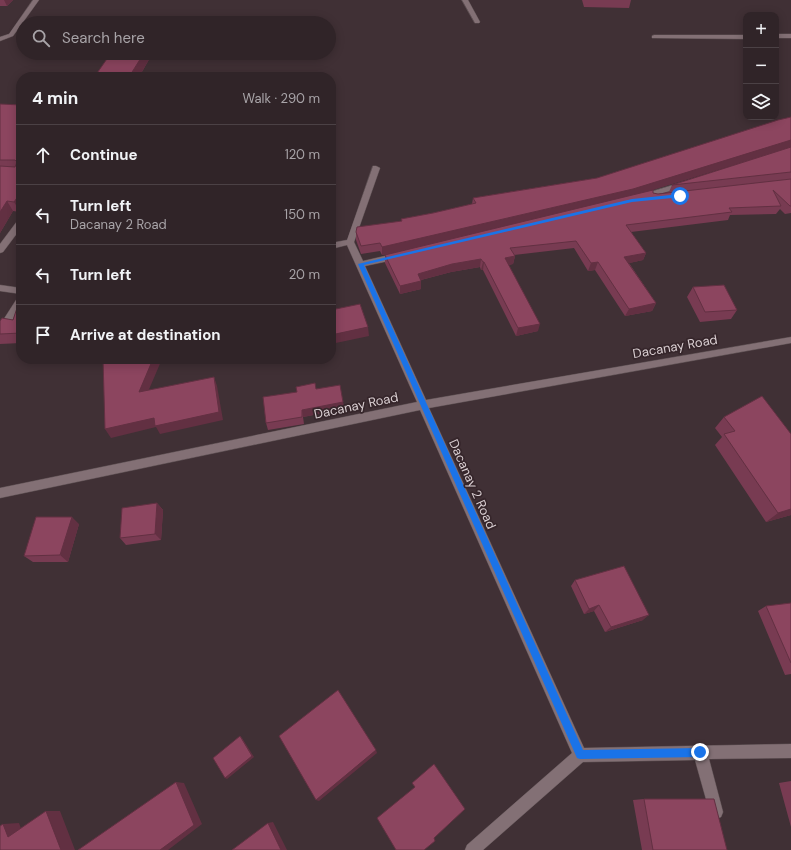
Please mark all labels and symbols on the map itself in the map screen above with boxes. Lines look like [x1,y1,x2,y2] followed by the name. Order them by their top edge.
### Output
[671,187,689,205] route start
[631,331,719,362] street label: Dacanay Road
[312,388,400,423] street label: Dacanay Road
[445,437,500,532] street label: Dacanay 2 Road
[691,743,709,761] route end

